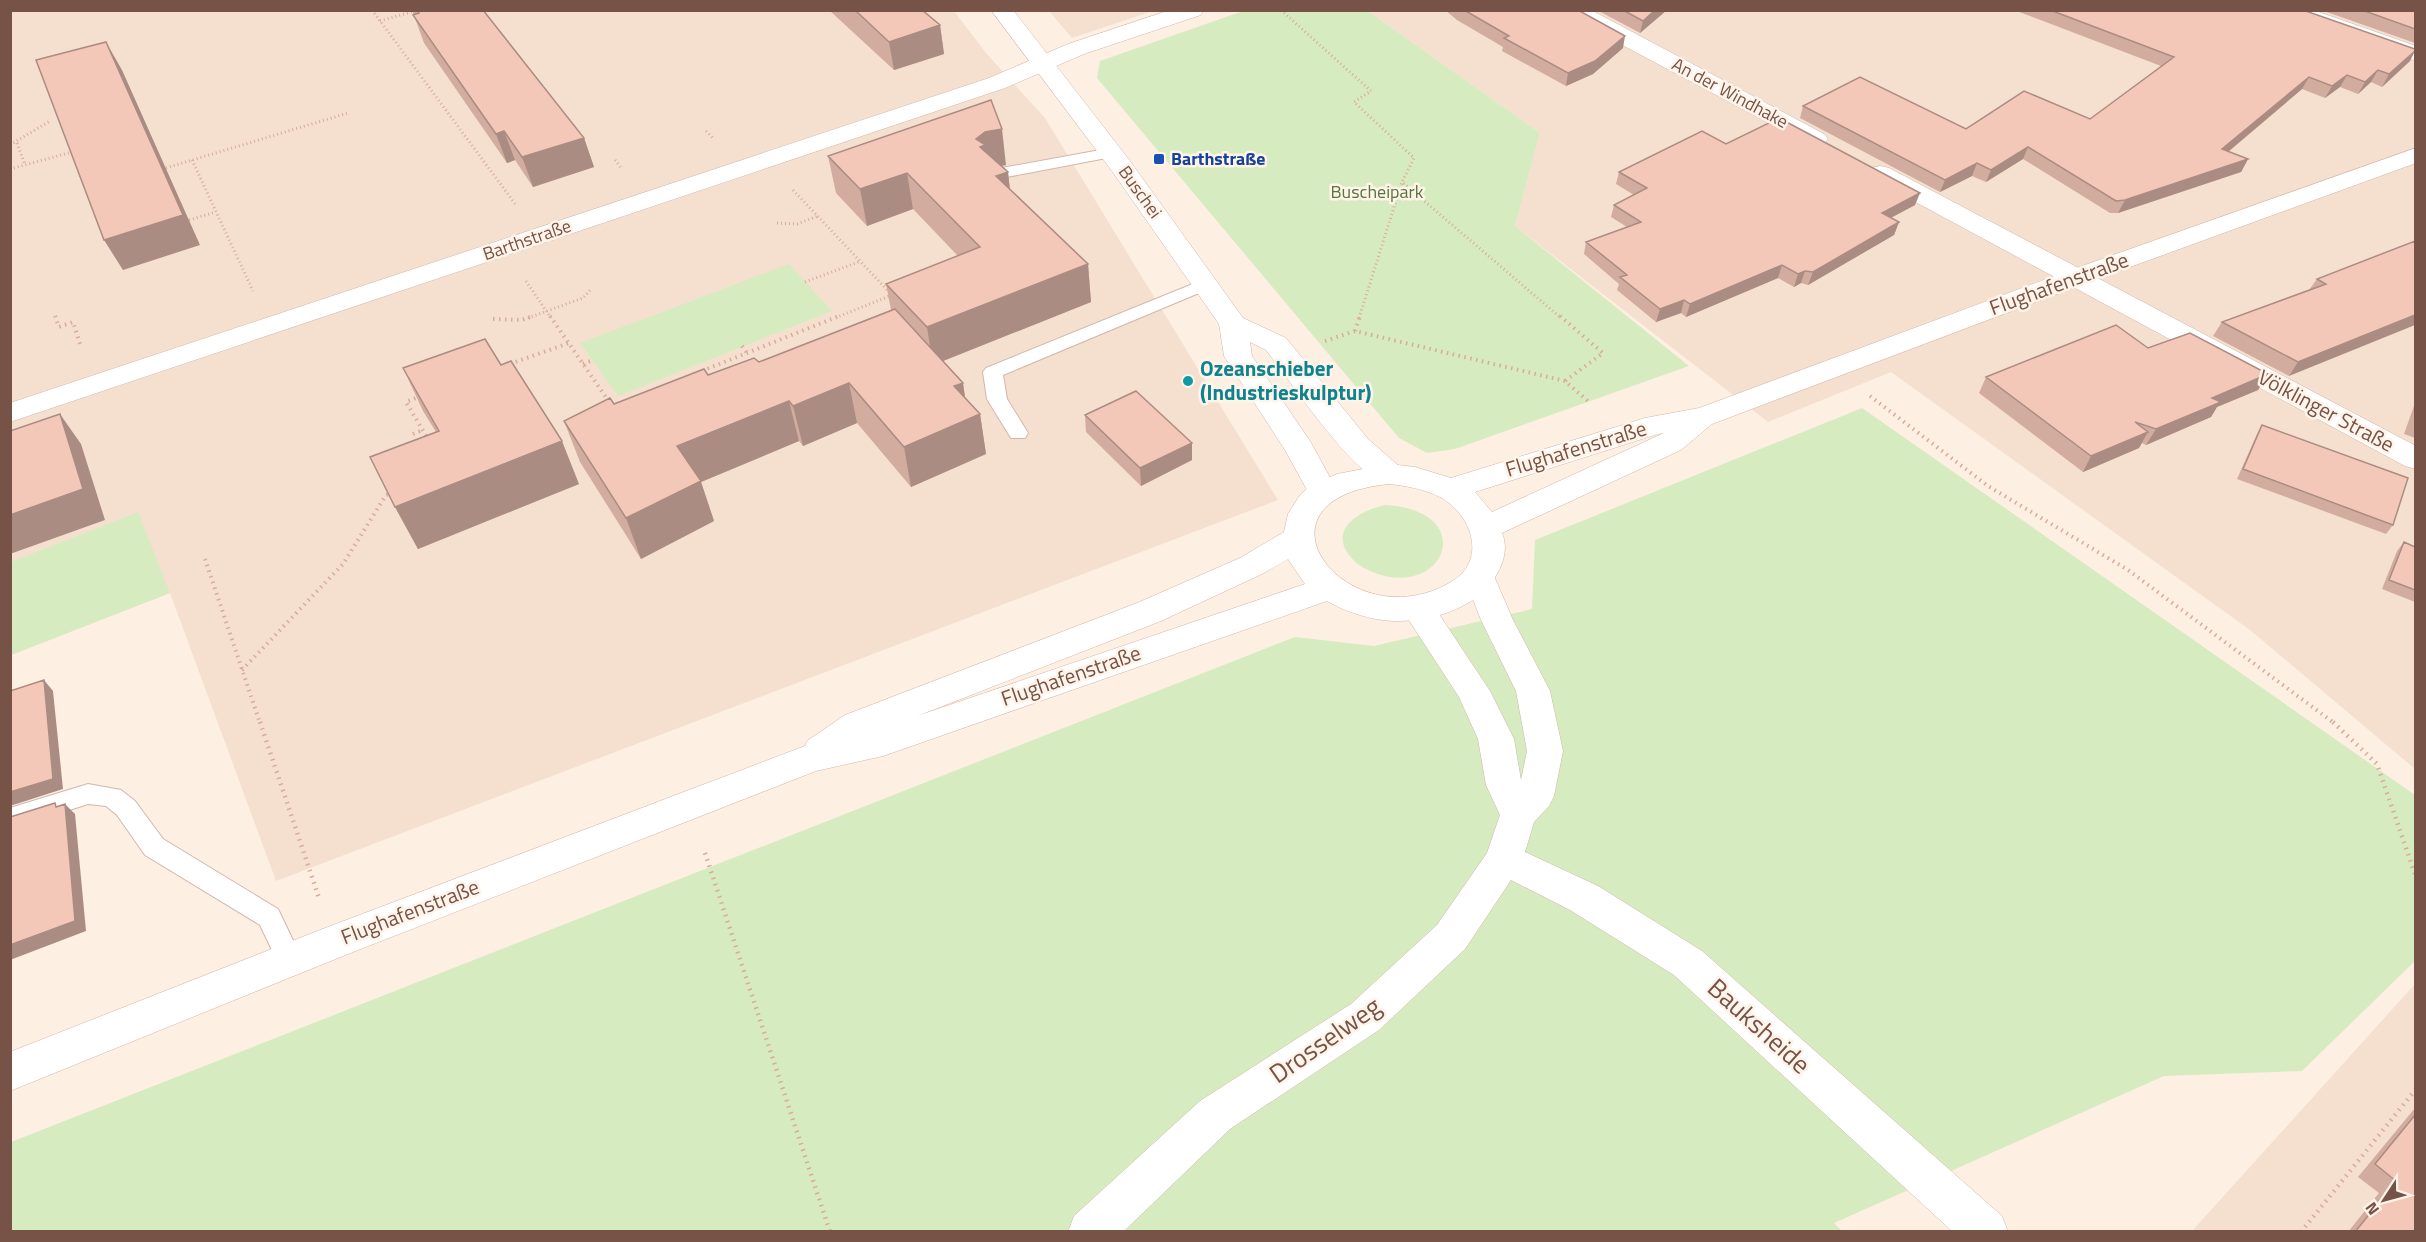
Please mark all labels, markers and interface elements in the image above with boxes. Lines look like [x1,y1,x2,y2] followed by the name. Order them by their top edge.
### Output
[1667,50,1793,135] street label: An der Windhake
[1171,145,1265,172] place label: Barthstraße
[1152,152,1166,166] marker: Barthstraße
[1112,160,1169,224] street label: Buschei
[1331,178,1424,205] park label: Buscheipark
[479,212,575,267] street label: Barthstraße
[1985,243,2133,323] street label: Flughafenstraße
[1200,352,1372,408] place label: Ozeanschieber (Industrieskulptur)
[2252,361,2400,460] street label: Völklinger Straße
[1181,374,1195,388] marker: Ozeanschieber (Industrieskulptur)
[1501,411,1650,485] street label: Flughafenstraße
[997,636,1145,714] street label: Flughafenstraße
[336,870,483,952] street label: Flughafenstraße
[1699,969,1820,1083] street label: Bauksheide
[1261,987,1389,1092] street label: Drosselweg
[2354,1170,2414,1230] north arrow
[2359,1197,2385,1220] text: N

